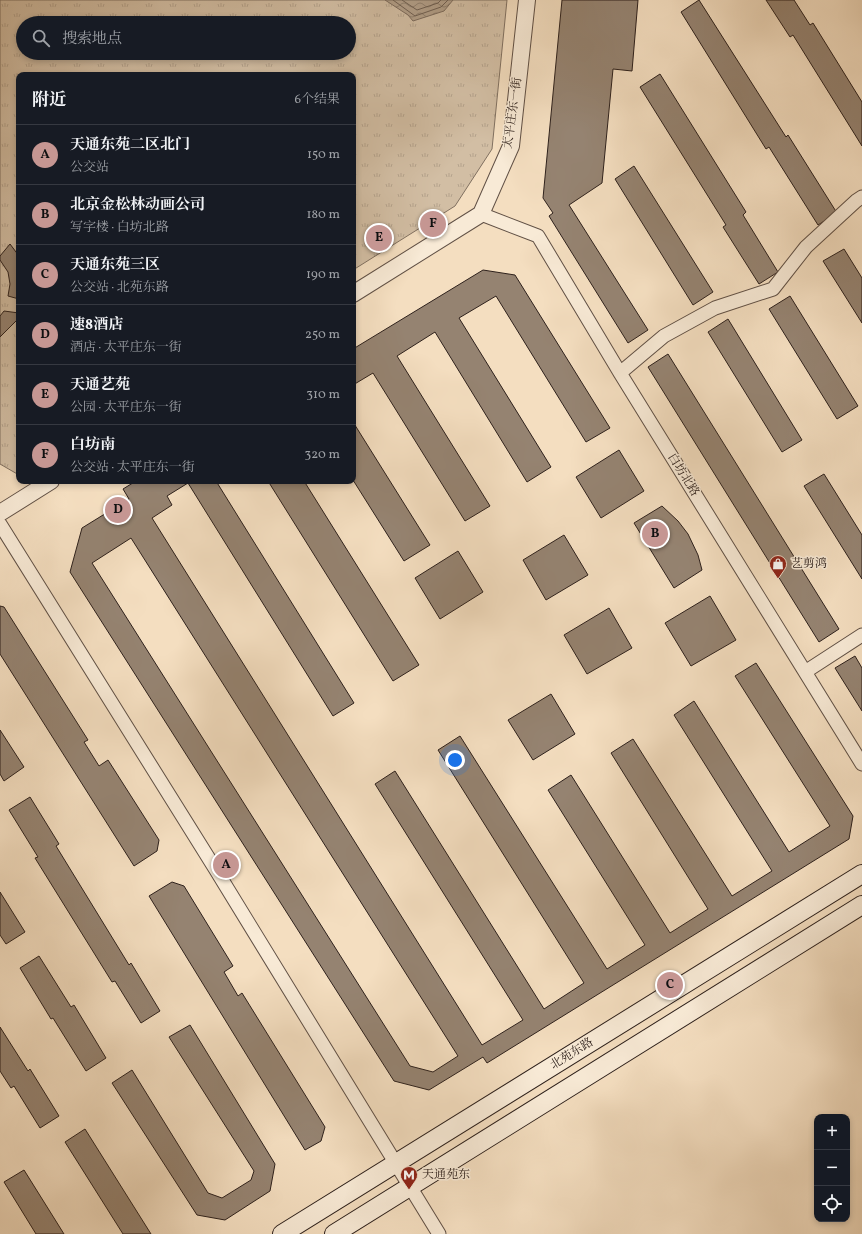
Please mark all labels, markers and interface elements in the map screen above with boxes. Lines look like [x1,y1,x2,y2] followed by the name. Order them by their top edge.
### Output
[16,16,356,60] search box
[30,27,52,49] icon: search
[62,29,122,50] text: 搜索地点
[500,75,526,150] street label: 太平庄东一街
[32,89,66,112] text: 附近
[294,91,340,109] text: 6个结果
[70,135,190,156] text: 天通东苑二区北门
[40,146,50,164] text: A
[307,146,340,164] text: 150 m
[70,159,109,177] text: 公交站
[70,195,205,216] text: 北京金松林动画公司
[41,206,49,224] text: B
[306,206,340,224] text: 180 m
[420,209,446,239] pin: F
[70,219,169,237] text: 写字楼 · 白坊北路
[366,223,392,253] pin: E
[70,255,160,276] text: 天通东苑三区
[41,266,49,284] text: C
[306,266,340,284] text: 190 m
[70,279,169,297] text: 公交站 · 北苑东路
[70,315,123,336] text: 速8酒店
[40,326,50,344] text: D
[305,326,340,344] text: 250 m
[70,339,182,357] text: 酒店 · 太平庄东一街
[70,375,130,396] text: 天通艺苑
[41,386,49,404] text: E
[306,386,340,404] text: 310 m
[70,399,182,417] text: 公园 · 太平庄东一街
[70,435,115,456] text: 白坊南
[41,446,49,464] text: F
[305,446,340,464] text: 320 m
[663,450,703,500] street label: 白坊北路
[70,459,195,477] text: 公交站 · 太平庄东一街
[105,495,131,525] pin: D
[642,519,668,549] pin: B
[768,554,788,579] shop icon: 艺剪鸿
[791,556,827,572] place label: 艺剪鸿
[445,750,465,770] your location
[213,850,239,880] pin: A
[657,970,683,1000] pin: C
[547,1034,597,1074] street label: 北苑东路
[814,1114,850,1222] map controls
[814,1114,850,1150] button: +
[814,1150,850,1186] button: −
[399,1165,419,1190] metro station icon: 天通苑东
[422,1167,470,1183] place label: 天通苑东
[814,1186,850,1222] button: locate

